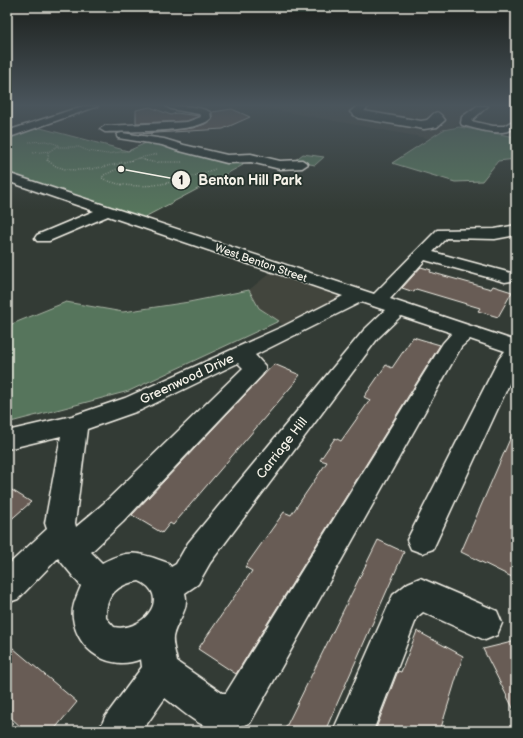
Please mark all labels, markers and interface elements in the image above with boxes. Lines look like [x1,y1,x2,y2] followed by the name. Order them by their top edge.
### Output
[171,167,310,193] callout: Benton Hill Park
[198,172,302,189] text: Benton Hill Park
[178,173,184,188] text: 1
[213,241,309,285] street label: West Benton Street
[138,350,237,408] street label: Greenwood Drive
[253,414,311,482] street label: Carriage Hill

